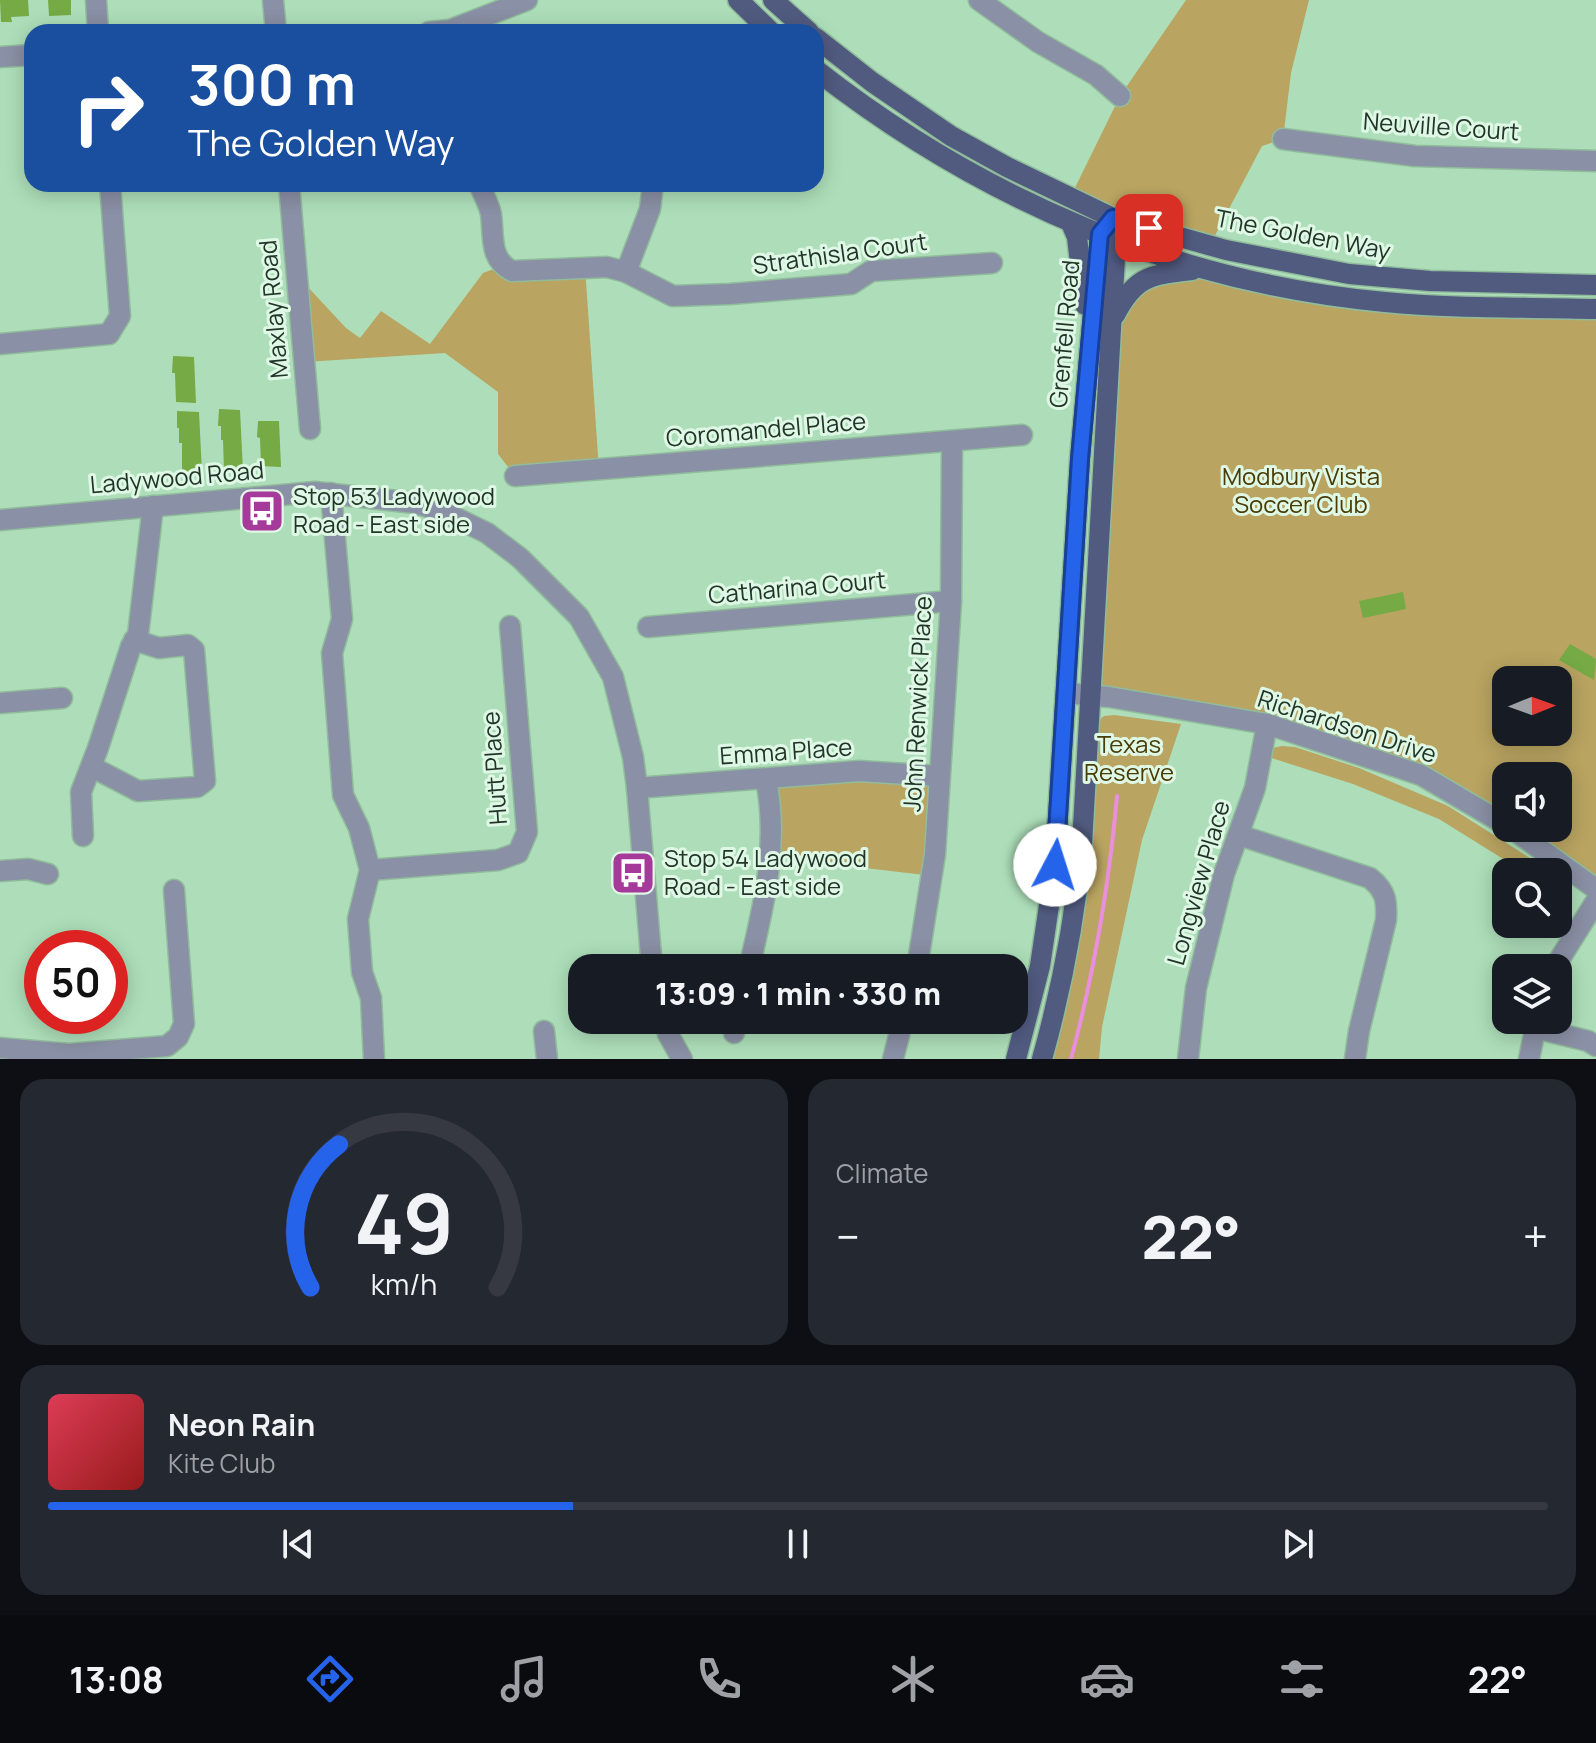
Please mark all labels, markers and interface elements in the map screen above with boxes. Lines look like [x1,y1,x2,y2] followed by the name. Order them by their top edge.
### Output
[188,45,356,122] text: 300 m
[56,56,160,160] icon: right
[1362,104,1520,147] street label: Neuville Court
[188,118,455,167] text: The Golden Way
[1115,194,1183,262] pin
[1213,200,1394,267] street label: The Golden Way
[1127,206,1171,250] icon: arrive
[751,224,929,281] street label: Strathisla Court
[250,239,295,380] street label: Maxlay Road
[1041,259,1086,409] street label: Grenfell Road
[664,403,867,454] street label: Coromandel Place
[88,452,265,501] street label: Ladywood Road
[1222,459,1380,520] park label: Modbury Vista Soccer Club
[293,479,495,540] place label: Stop 53 Ladywood Road - East side
[238,487,286,535] bus stop icon: Stop 53 Ladywood Road - East side
[707,562,887,611] street label: Catharina Court
[894,595,939,813] street label: John Renwick Place
[1492,666,1572,746] north arrow
[1492,666,1572,1034] map controls
[1254,681,1441,770] street label: Richardson Drive
[473,710,514,826] street label: Hutt Place
[1084,727,1174,788] park label: Texas Reserve
[718,729,853,772] street label: Emma Place
[1492,762,1572,842] button: sound
[1158,796,1237,969] street label: Longview Place
[1013,823,1097,907] position arrow
[664,841,867,902] place label: Stop 54 Ladywood Road - East side
[609,849,657,897] bus stop icon: Stop 54 Ladywood Road - East side
[1492,858,1572,938] button: search
[24,930,128,1034] speed limit sign: 50
[1492,954,1572,1034] button: layers
[655,973,941,1014] text: 13:09 · 1 min · 330 m
[836,1155,928,1191] text: Climate
[354,1165,454,1279] text: 49
[1141,1195,1241,1277] text: 22°
[836,1206,860,1266] text: −
[1523,1206,1548,1266] text: +
[371,1265,437,1304] text: km/h
[168,1404,315,1445] text: Neon Rain
[168,1445,275,1481] text: Kite Club
[276,1522,320,1566] icon: previous
[776,1522,820,1566] icon: pause
[1276,1522,1320,1566] icon: next
[302,1651,358,1707] icon: directions
[496,1651,552,1707] icon: music
[691,1651,747,1707] icon: phone
[885,1651,941,1707] icon: climate
[1079,1651,1135,1707] icon: car
[1274,1651,1330,1707] icon: filters
[69,1655,164,1704] text: 13:08
[1468,1655,1527,1704] text: 22°

